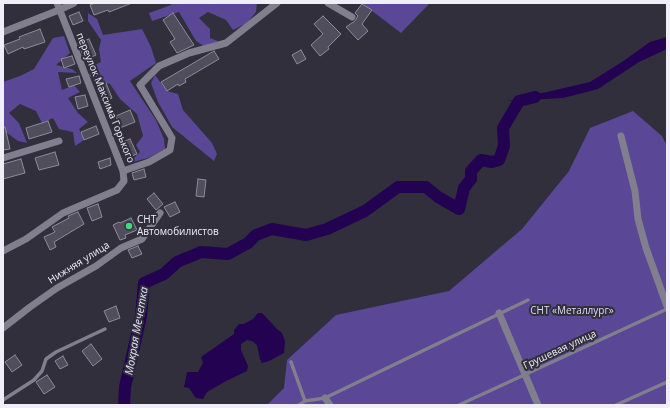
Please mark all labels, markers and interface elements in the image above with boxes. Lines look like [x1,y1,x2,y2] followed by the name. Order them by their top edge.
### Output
[73,31,137,165] street label: переулок Максима Горького
[137,214,219,238] place label: СНТ Автомобилистов
[124,221,134,231] marker: СНТ Автомобилистов
[46,239,112,287] street label: Нижняя улица
[123,286,151,376] water label: Мокрая Мечетка
[530,305,614,317] park label: СНТ «Металлург»
[522,328,598,372] street label: Грушевая улица

